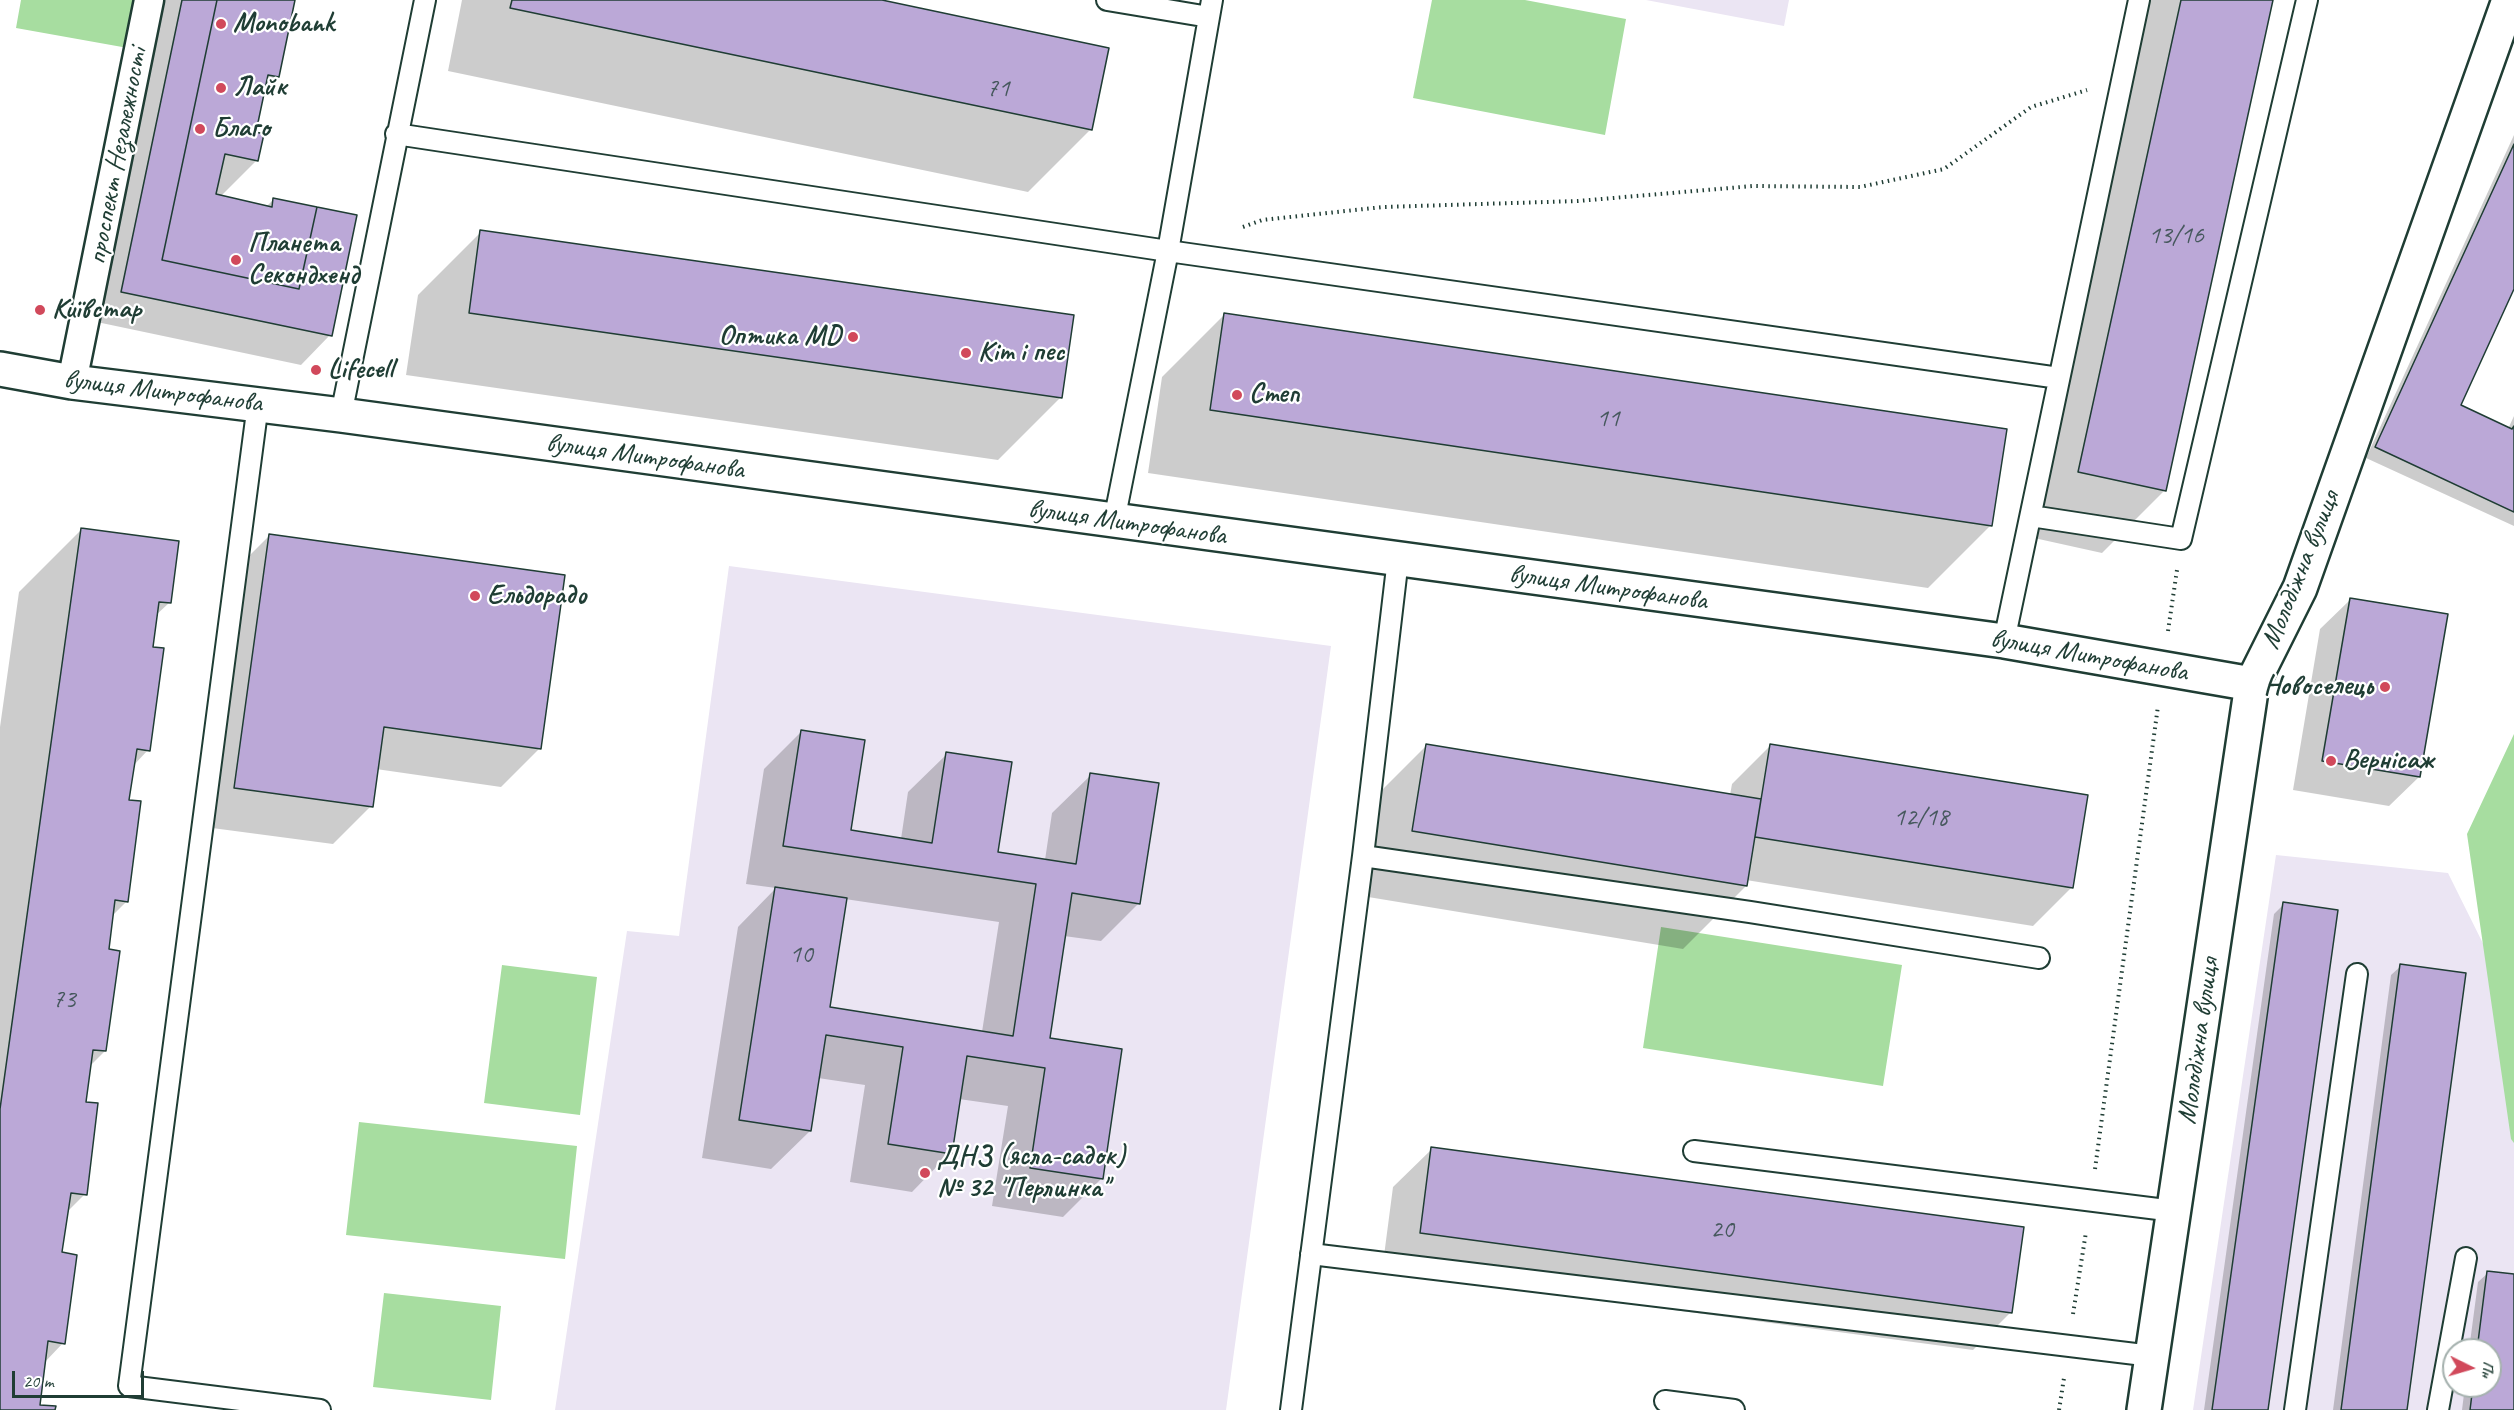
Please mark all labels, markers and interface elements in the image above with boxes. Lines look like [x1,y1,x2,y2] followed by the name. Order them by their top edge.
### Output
[233,7,334,41] place label: Monobank
[214,17,228,31] marker: Monobank
[80,45,156,267] street label: проспект Незалежності
[233,71,286,105] place label: Лайк
[986,73,1010,105] house number: 71
[214,81,228,95] marker: Лайк
[212,112,270,146] place label: Благо
[193,122,207,136] marker: Благо
[2148,220,2204,252] house number: 13/16
[248,227,359,293] place label: Планета Секондхенд
[229,253,243,267] marker: Планета Секондхенд
[52,293,141,327] place label: Київстар
[33,303,47,317] marker: Київстар
[719,320,841,354] place label: Оптика MD
[846,330,860,344] marker: Оптика MD
[978,336,1064,370] place label: Кіт і пес
[959,346,973,360] marker: Кіт і пес
[328,353,393,387] place label: Lifecell
[62,363,264,421] street label: вулиця Митрофанова
[309,363,323,377] marker: Lifecell
[1249,378,1300,412] place label: Степ
[1230,388,1244,402] marker: Степ
[1596,403,1620,435] house number: 11
[544,426,746,488] street label: вулиця Митрофанова
[2254,486,2348,654] street label: Молодіжна вулиця
[1026,492,1228,554] street label: вулиця Митрофанова
[1507,557,1709,619] street label: вулиця Митрофанова
[487,579,587,613] place label: Ельдорадо
[468,589,482,603] marker: Ельдорадо
[1988,622,2190,690] street label: вулиця Митрофанова
[2263,670,2373,704] place label: Новоселець
[2378,680,2392,694] marker: Новоселець
[2343,744,2434,778] place label: Вернісаж
[2324,754,2338,768] marker: Вернісаж
[1893,802,1949,834] house number: 12/18
[789,939,813,971] house number: 10
[2171,956,2227,1126] street label: Молодіжна вулиця
[52,984,76,1016] house number: 73
[937,1140,1125,1206] place label: ДНЗ (ясла-садок) № 32 "Перлинка"
[918,1166,932,1180] marker: ДНЗ (ясла-садок) № 32 "Перлинка"
[1710,1214,1734,1246] house number: 20
[2442,1338,2502,1398] north arrow
[15,1359,147,1397] scale bar
[2477,1360,2499,1379] text: Пн
[23,1370,54,1392] text: 20 m

